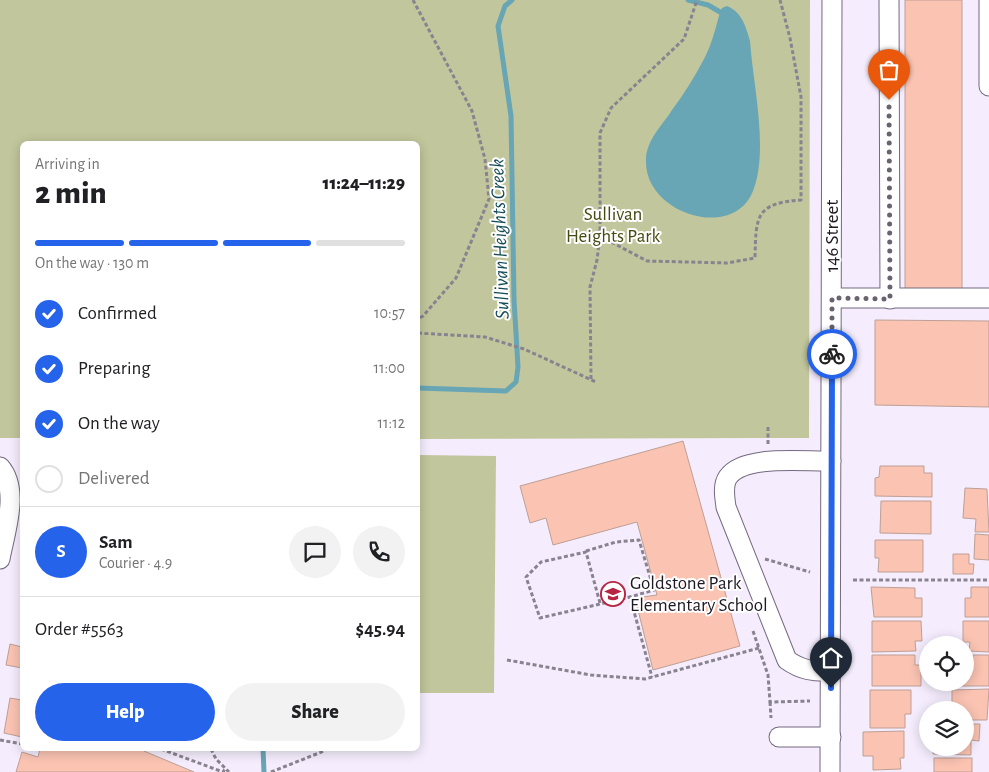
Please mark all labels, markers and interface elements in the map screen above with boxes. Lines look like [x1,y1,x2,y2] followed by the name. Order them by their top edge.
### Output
[868,49,910,100] pin
[875,56,903,84] icon: bag
[35,156,100,172] text: Arriving in
[487,158,513,320] water label: Sullivan Heights Creek
[323,174,405,193] text: 11:24–11:29
[35,177,107,209] text: 2 min
[823,200,842,272] street label: 146 Street
[566,205,660,246] park label: Sullivan Heights Park
[35,255,149,271] text: On the way · 130 m
[35,300,63,328] icon: check
[78,304,157,323] text: Confirmed
[374,305,405,321] text: 10:57
[807,329,857,379] courier
[818,340,846,368] icon: bike
[35,355,63,383] icon: check
[78,359,151,378] text: Preparing
[373,360,405,376] text: 11:00
[35,410,63,438] icon: check
[78,414,160,433] text: On the way
[378,415,405,431] text: 11:12
[78,469,150,488] text: Delivered
[289,526,341,578] button: chat
[353,526,405,578] button: phone
[99,533,133,552] text: Sam
[56,542,66,561] text: S
[99,555,172,571] text: Courier · 4.9
[630,574,768,615] place label: Goldstone Park Elementary School
[600,581,626,607] school or university icon: Goldstone Park Elementary School
[35,620,124,639] text: Order #5563
[356,620,405,639] text: $45.94
[919,636,974,756] map controls
[919,636,974,691] button: locate
[810,637,852,688] pin
[817,644,845,672] icon: home
[35,683,215,741] button: Help
[225,683,405,741] button: Share
[919,701,974,756] button: layers

